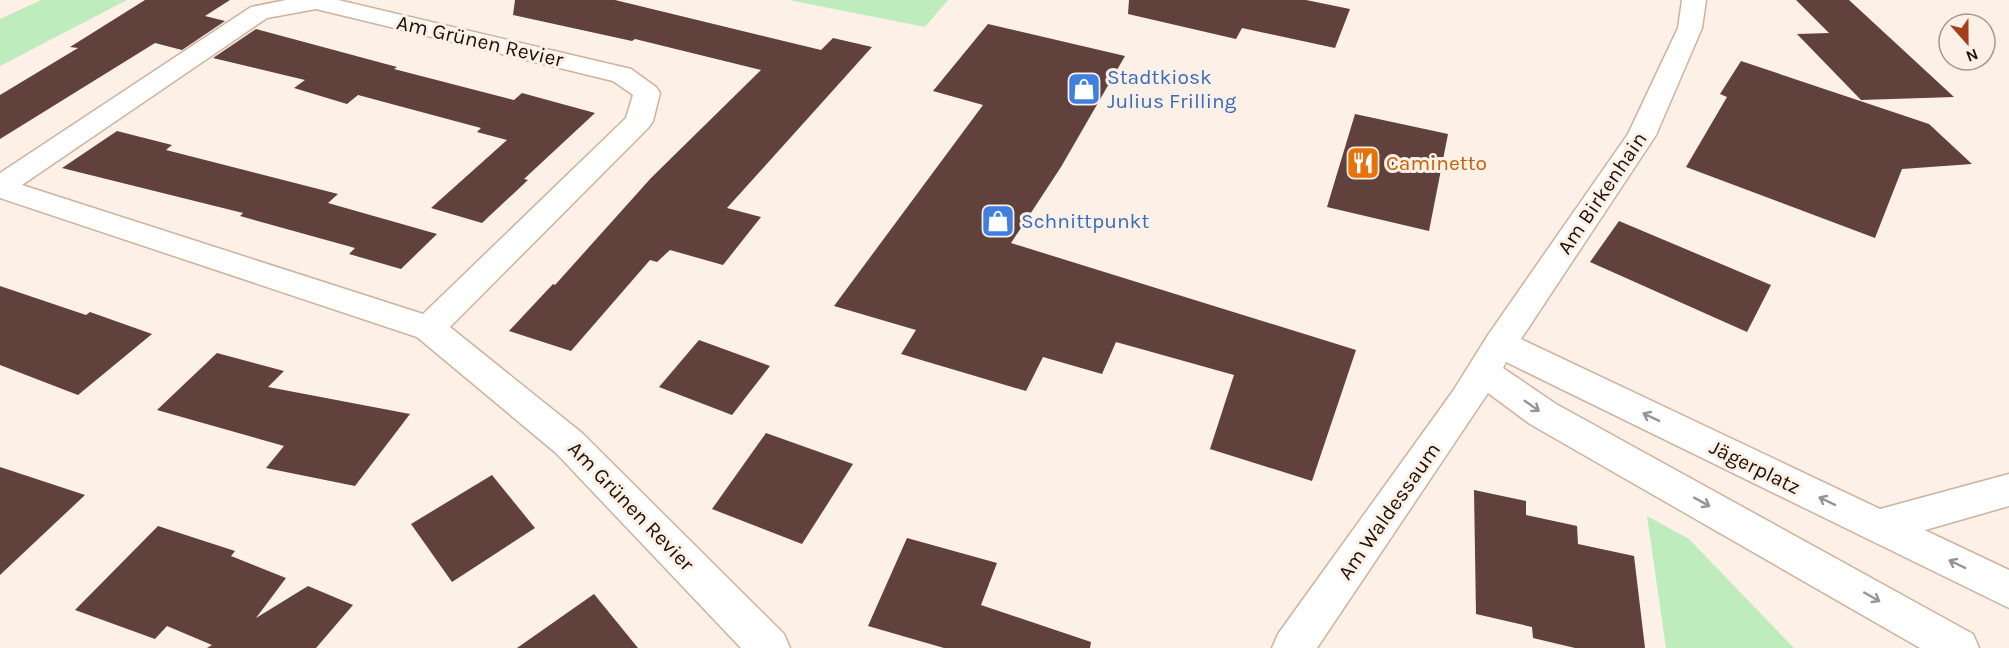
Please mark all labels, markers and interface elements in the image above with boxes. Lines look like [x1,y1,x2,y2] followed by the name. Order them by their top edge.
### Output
[394,10,566,72] street label: Am Grünen Revier
[1937,12,1997,72] north arrow
[1963,45,1981,66] text: N
[1107,65,1237,113] place label: Stadtkiosk Julius Frilling
[1066,71,1102,107] shop icon: Stadtkiosk Julius Frilling
[1552,127,1652,259] street label: Am Birkenhain
[1345,145,1381,181] restaurant icon: Caminetto
[1386,151,1487,175] place label: Caminetto
[980,203,1016,239] shop icon: Schnittpunkt
[1021,209,1149,233] place label: Schnittpunkt
[1523,400,1540,412] one-way arrow
[1643,410,1661,422] one-way arrow
[1706,435,1804,499] street label: Jägerplatz
[563,436,699,576] street label: Am Grünen Revier
[1333,438,1445,584] street label: Am Waldessaum
[1818,495,1836,506] one-way arrow
[1693,496,1710,508] one-way arrow
[1948,558,1966,570] one-way arrow
[1863,592,1880,604] one-way arrow

